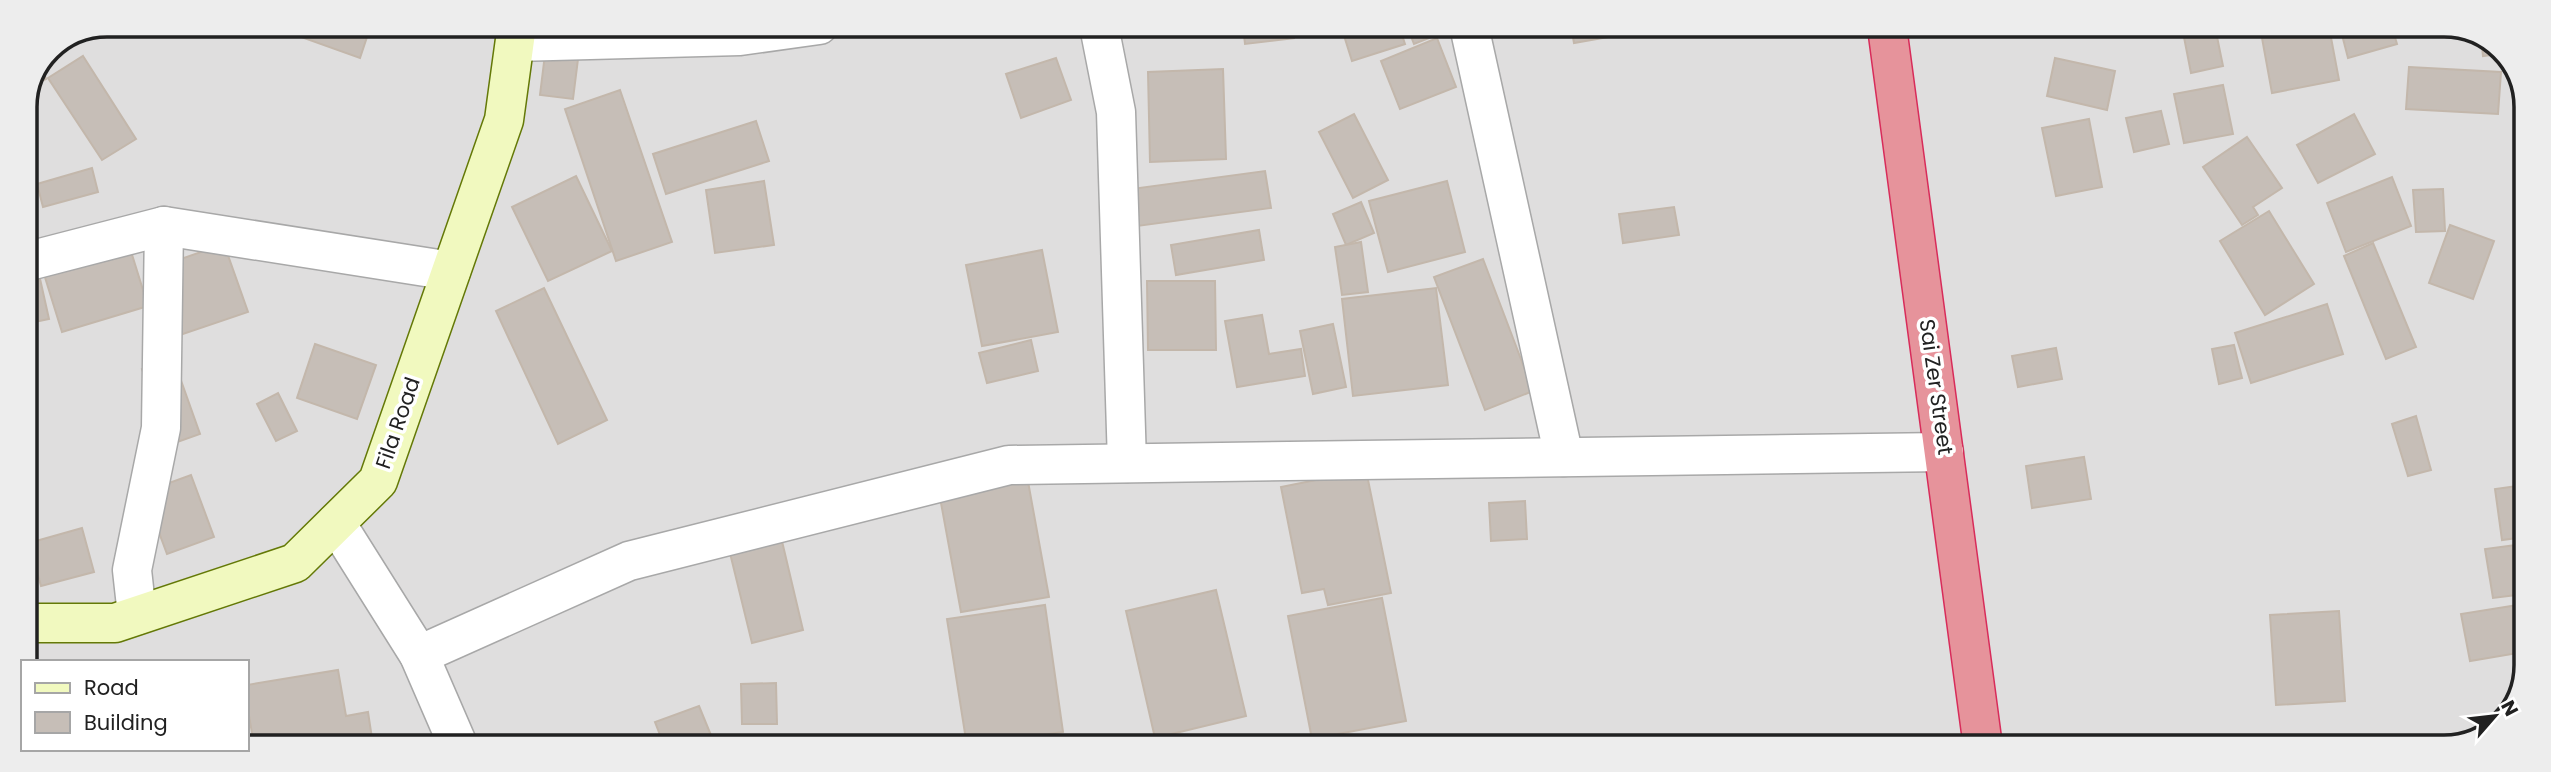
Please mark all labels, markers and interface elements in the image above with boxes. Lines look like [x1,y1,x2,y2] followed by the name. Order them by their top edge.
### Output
[1913,317,1960,457] street label: Sai Zer Street
[368,373,427,473] street label: Fila Road
[21,660,248,751] legend
[84,673,139,702] text: Road
[2460,681,2530,751] north arrow
[2494,696,2525,721] text: N
[84,708,168,737] text: Building

